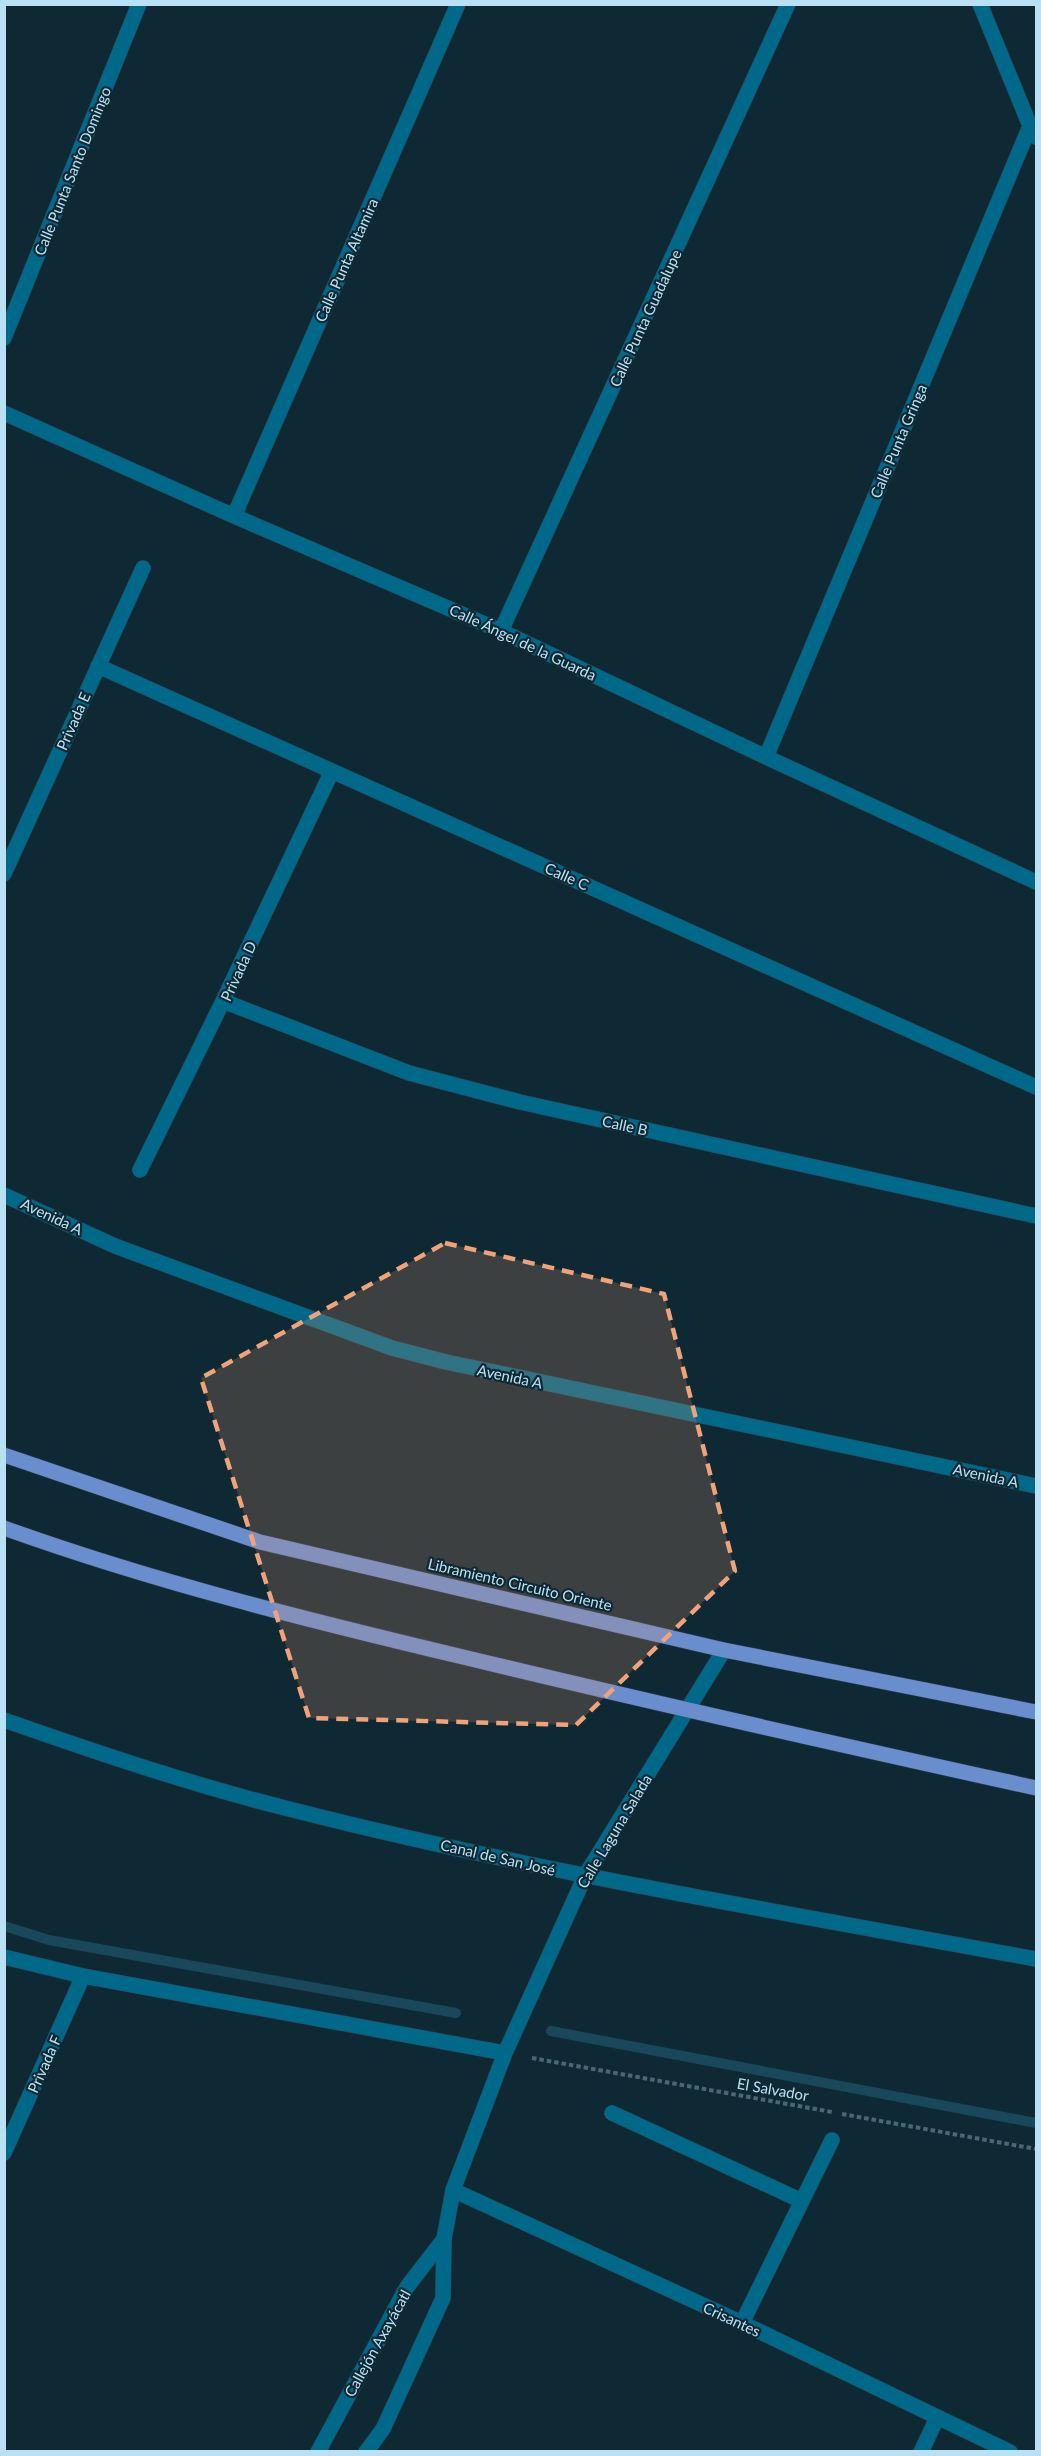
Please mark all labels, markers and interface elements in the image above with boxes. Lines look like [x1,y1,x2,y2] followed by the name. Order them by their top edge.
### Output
[30,84,114,258] street label: Calle Punta Santo Domingo
[311,195,381,325] street label: Calle Punta Altamira
[605,246,685,389] street label: Calle Punta Guadalupe
[866,381,930,501] street label: Calle Punta Gringa
[447,600,599,684] street label: Calle Ángel de la Guarda
[52,689,94,753] street label: Privada E
[542,858,592,894] street label: Calle C
[216,938,260,1004] street label: Privada D
[601,1111,649,1139] street label: Calle B
[18,1194,87,1239] street label: Avenida A
[476,1360,545,1392] street label: Avenida A
[952,1459,1021,1491] street label: Avenida A
[426,1554,614,1614] street label: Libramiento Circuito Oriente
[573,1771,655,1891] street label: Calle Laguna Salada
[439,1835,557,1879] street label: Canal de San José
[23,2032,65,2096] street label: Privada F
[736,2074,811,2104] street label: El Salvador
[340,2286,414,2400] street label: Callejón Axayácatl
[701,2298,763,2340] street label: Crisantes

